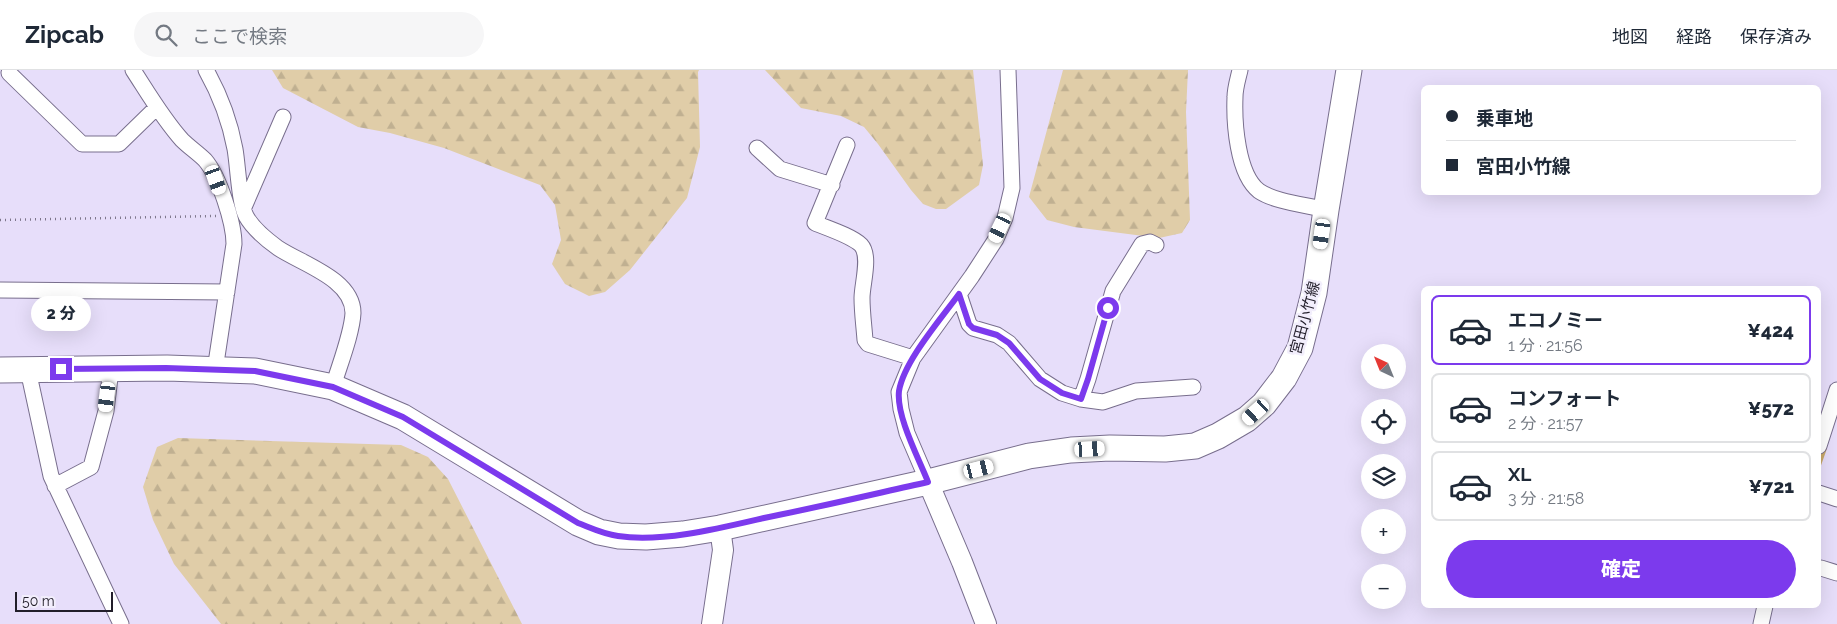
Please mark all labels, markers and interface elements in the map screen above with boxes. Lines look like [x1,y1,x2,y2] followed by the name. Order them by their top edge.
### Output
[134,12,484,57] search box
[25,20,104,49] text: Zipcab
[152,21,180,49] icon: search
[192,25,287,47] text: ここで検索
[1612,26,1648,47] text: 地図
[1676,26,1712,47] text: 経路
[1740,26,1812,47] text: 保存済み
[1476,107,1533,129] text: 乗車地
[1476,155,1571,177] text: 宮田小竹線
[203,163,228,197] car
[986,211,1013,245] car
[1312,218,1331,250] car
[1287,279,1323,357] street label: 宮田小竹線
[31,296,91,332] callout: 2 分
[1097,297,1119,319] route start
[46,304,76,323] text: 2 分
[1448,308,1493,353] icon: car
[1508,309,1603,331] text: エコノミー
[1747,319,1794,341] text: ¥424
[1508,336,1583,355] text: 1 分 · 21:56
[1361,344,1406,389] north arrow
[1361,344,1406,609] map controls
[50,358,72,380] route end
[97,381,116,413] car
[1448,386,1493,431] icon: car
[1508,387,1621,409] text: コンフォート
[1239,396,1272,428] car
[1748,397,1794,419] text: ¥572
[1361,399,1406,444] button: locate
[1508,414,1583,433] text: 2 分 · 21:57
[1074,441,1105,457] car
[1361,454,1406,499] button: layers
[962,458,995,480] car
[1508,463,1531,485] text: XL
[1448,464,1493,509] icon: car
[1748,475,1794,497] text: ¥721
[1508,489,1584,508] text: 3 分 · 21:58
[1361,509,1406,554] button: +
[1446,540,1796,598] button: 確定
[1361,564,1406,609] button: −
[15,589,112,612] scale bar
[22,593,55,609] text: 50 m

